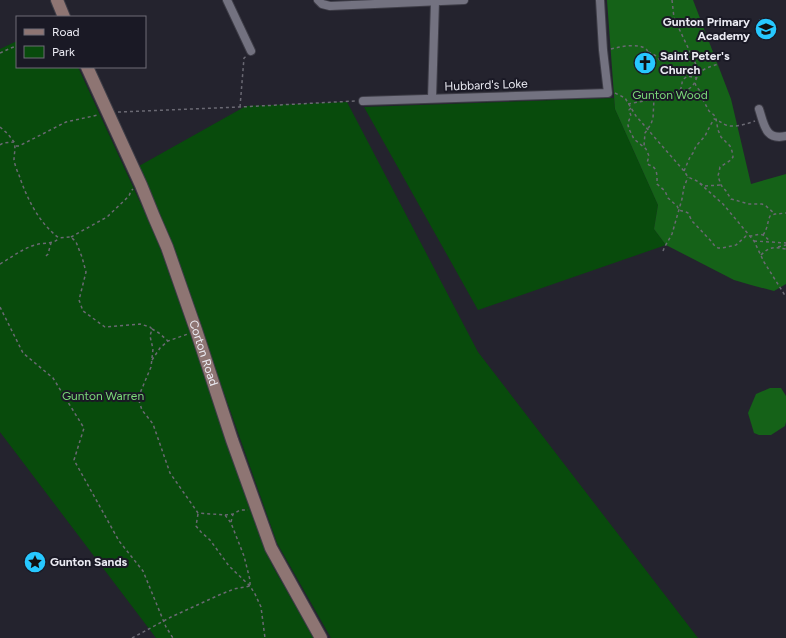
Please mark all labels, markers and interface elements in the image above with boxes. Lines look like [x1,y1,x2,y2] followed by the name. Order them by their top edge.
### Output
[663,15,750,43] place label: Gunton Primary Academy
[16,16,146,68] legend
[753,16,779,42] school or university icon: Gunton Primary Academy
[52,25,80,39] text: Road
[52,45,75,59] text: Park
[660,49,730,77] place label: Saint Peter's Church
[632,50,658,76] church icon: Saint Peter's Church
[444,77,528,93] street label: Hubbard's Loke
[632,88,708,102] park label: Gunton Wood
[186,318,221,388] street label: Corton Road
[62,389,144,403] park label: Gunton Warren
[22,549,48,575] place icon: Gunton Sands
[50,555,128,569] place label: Gunton Sands

